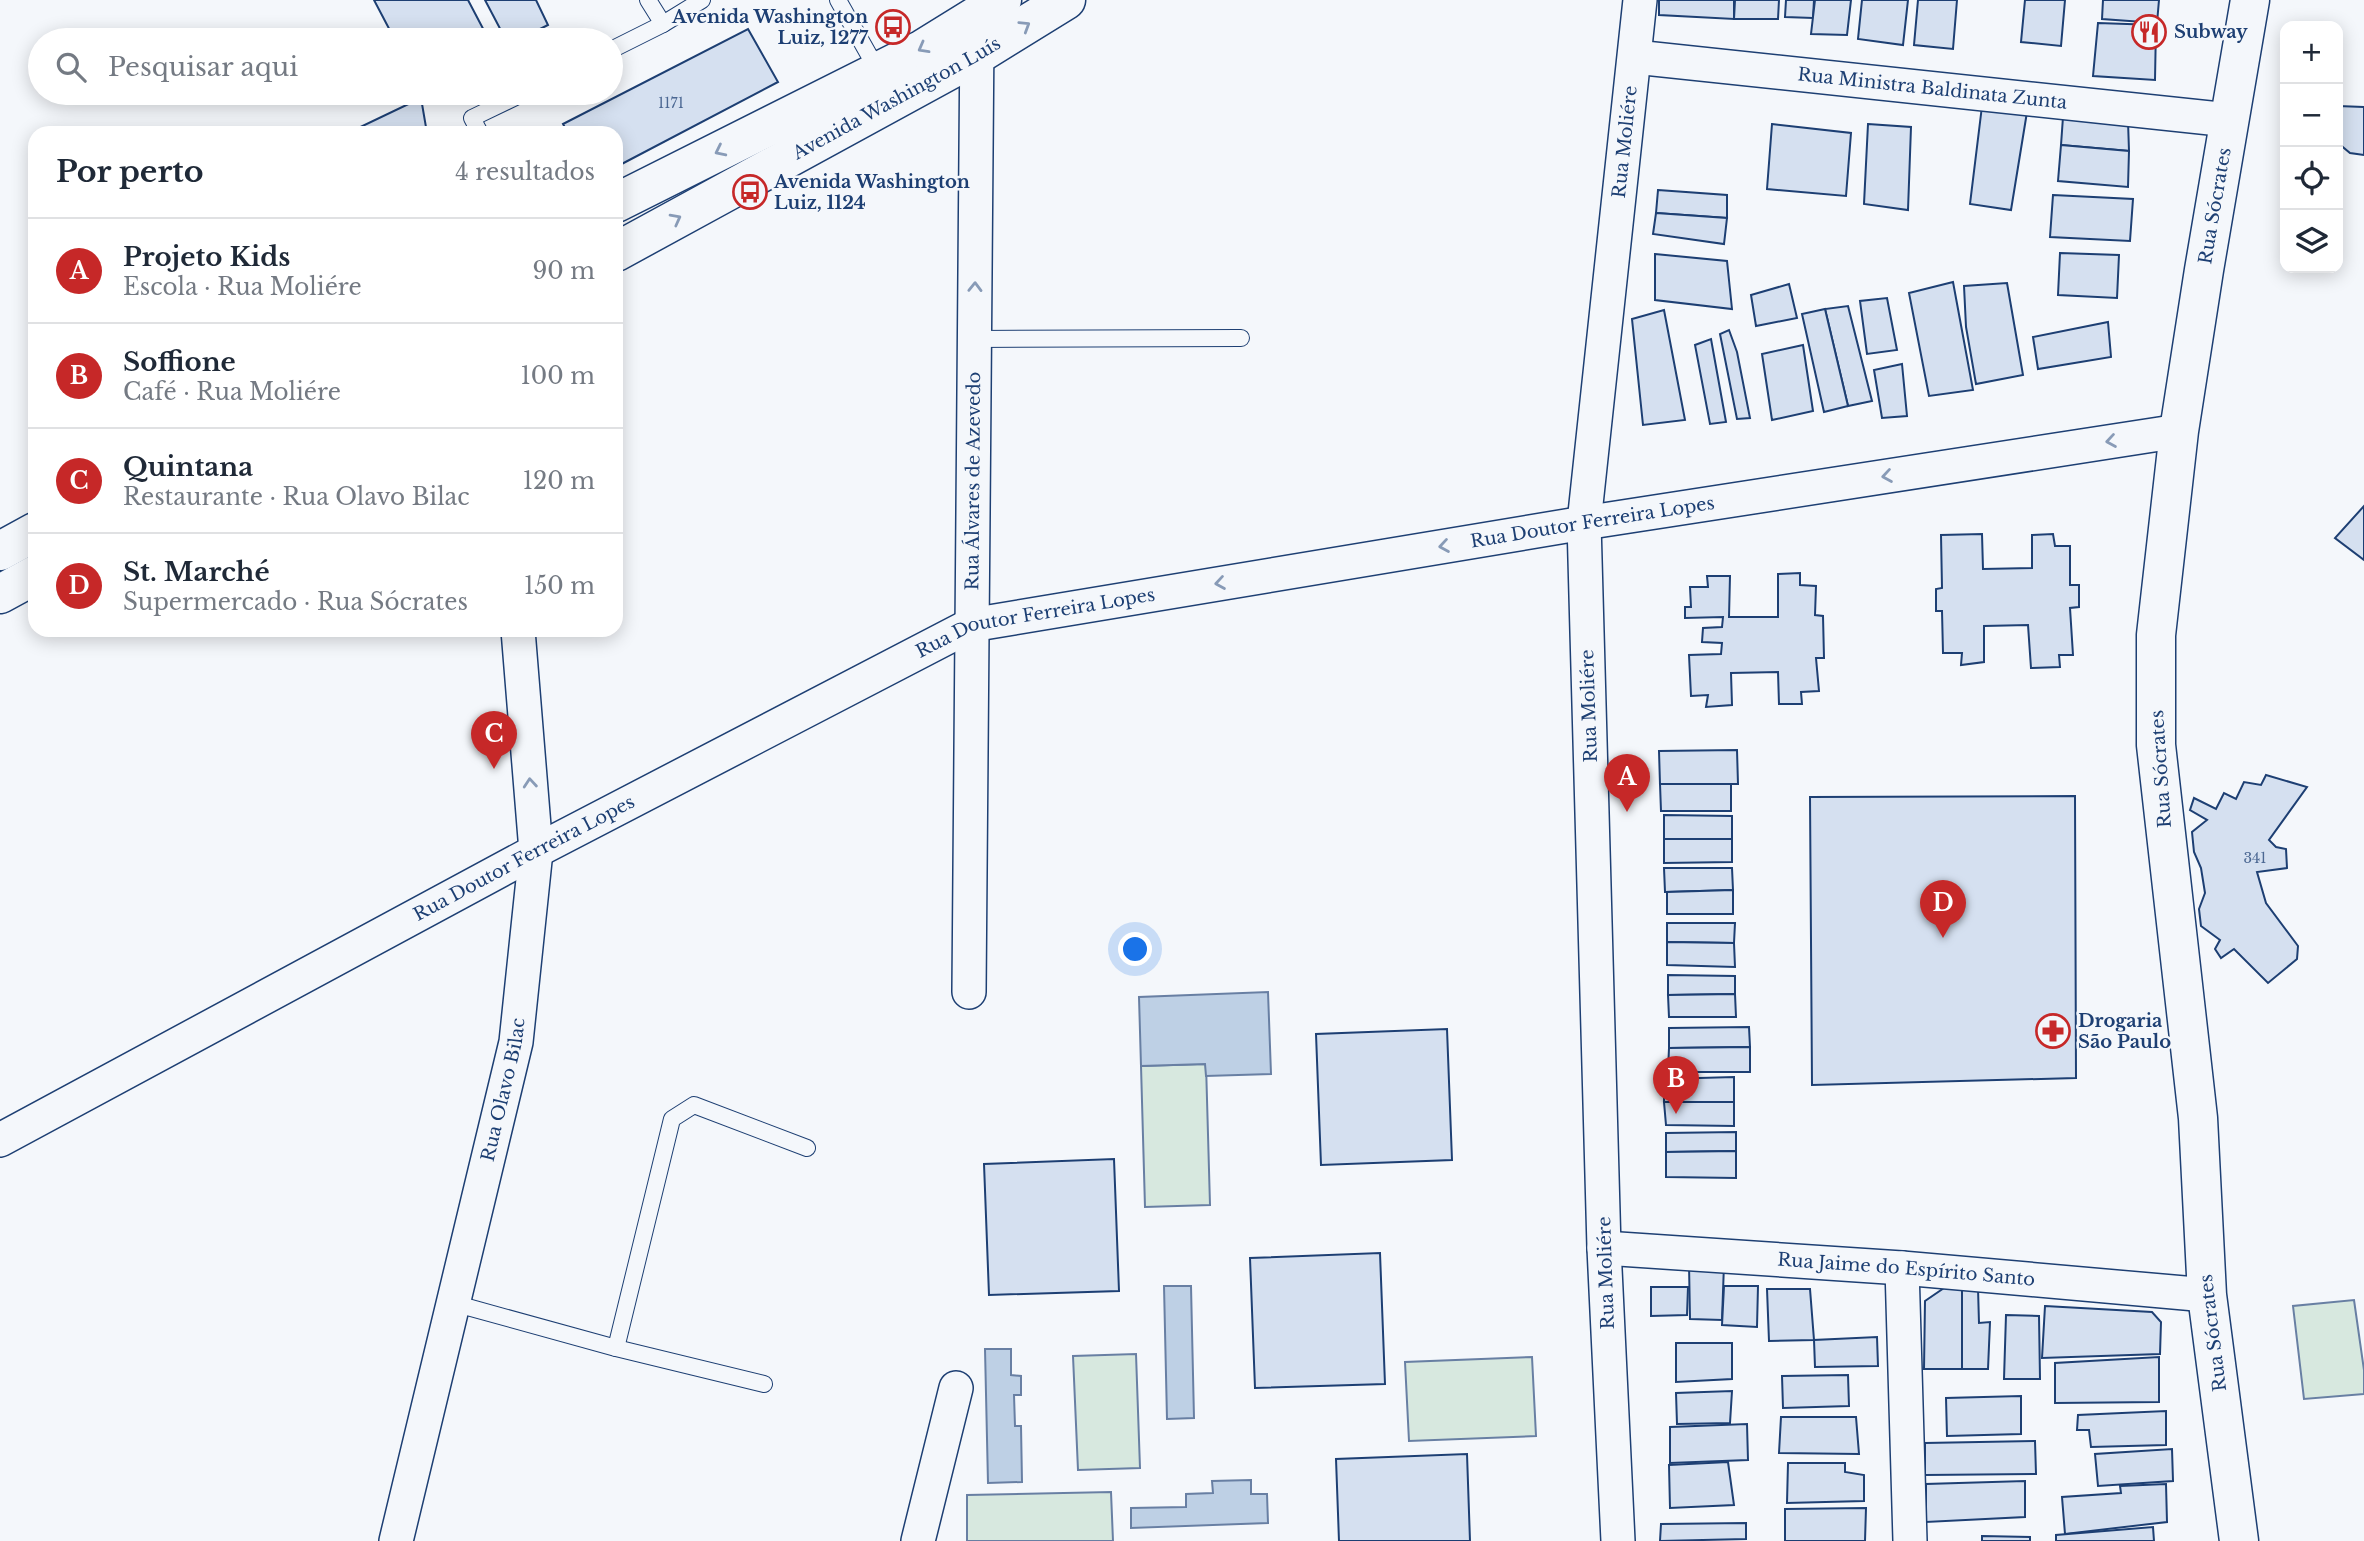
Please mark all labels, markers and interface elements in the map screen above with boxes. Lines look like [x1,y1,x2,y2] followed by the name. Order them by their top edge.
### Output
[671,6,869,49] place label: Avenida Washington Luiz, 1277
[874,8,912,46] bus stop icon: Avenida Washington Luiz, 1277
[2130,13,2168,51] restaurant icon: Subway
[1017,21,1030,34] one-way arrow
[2174,21,2248,43] place label: Subway
[2280,21,2343,273] map controls
[2280,21,2343,84] button: +
[28,28,623,105] search box
[788,32,1005,165] street label: Avenida Washington Luís
[918,40,931,53] one-way arrow
[52,48,90,86] icon: search
[108,51,298,83] text: Pesquisar aqui
[1796,63,2068,114] street label: Rua Ministra Baldinata Zunta
[1608,84,1642,199] street label: Rua Moliére
[2280,84,2343,147] button: −
[658,94,684,112] house number: 1171
[715,142,727,156] one-way arrow
[2194,146,2236,266] street label: Rua Sócrates
[2280,147,2343,210] button: locate
[56,153,204,190] text: Por perto
[455,158,595,186] text: 4 resultados
[773,171,970,214] place label: Avenida Washington Luiz, 1124
[731,173,769,211] bus stop icon: Avenida Washington Luiz, 1124
[2280,210,2343,273] button: layers
[669,214,681,227] one-way arrow
[123,241,290,273] text: Projeto Kids
[70,257,88,285] text: A
[533,257,595,285] text: 90 m
[123,273,362,301] text: Escola · Rua Moliére
[967,281,983,292] one-way arrow
[123,346,236,378] text: Soffione
[70,362,88,390] text: B
[521,362,595,390] text: 100 m
[961,372,985,591] street label: Rua Álvares de Azevedo
[123,378,341,406] text: Café · Rua Moliére
[2106,433,2117,448] one-way arrow
[123,451,253,483] text: Quintana
[70,467,88,495] text: C
[523,467,595,495] text: 120 m
[1881,468,1893,483] one-way arrow
[123,483,470,511] text: Restaurante · Rua Olavo Bilac
[1469,492,1716,553] street label: Rua Doutor Ferreira Lopes
[1438,538,1450,553] one-way arrow
[123,556,270,588] text: St. Marché
[68,572,90,600] text: D
[524,572,595,600] text: 150 m
[1214,575,1226,590] one-way arrow
[912,584,1157,663] street label: Rua Doutor Ferreira Lopes
[123,588,468,616] text: Supermercado · Rua Sócrates
[1576,649,1602,763] street label: Rua Moliére
[2146,709,2176,829] street label: Rua Sócrates
[471,711,517,769] pin: C
[1604,754,1650,812] pin: A
[523,777,538,789] one-way arrow
[410,791,638,926] street label: Rua Doutor Ferreira Lopes
[2243,849,2267,867] house number: 341
[1920,880,1966,938] pin: D
[1118,932,1152,966] your location
[2078,1010,2171,1053] place label: Drogaria São Paulo
[2034,1012,2072,1050] pharmacy icon: Drogaria São Paulo
[477,1017,529,1164] street label: Rua Olavo Bilac
[1653,1056,1699,1114] pin: B
[1593,1216,1619,1330] street label: Rua Moliére
[1777,1249,2036,1291] street label: Rua Jaime do Espírito Santo
[2195,1273,2231,1393] street label: Rua Sócrates

